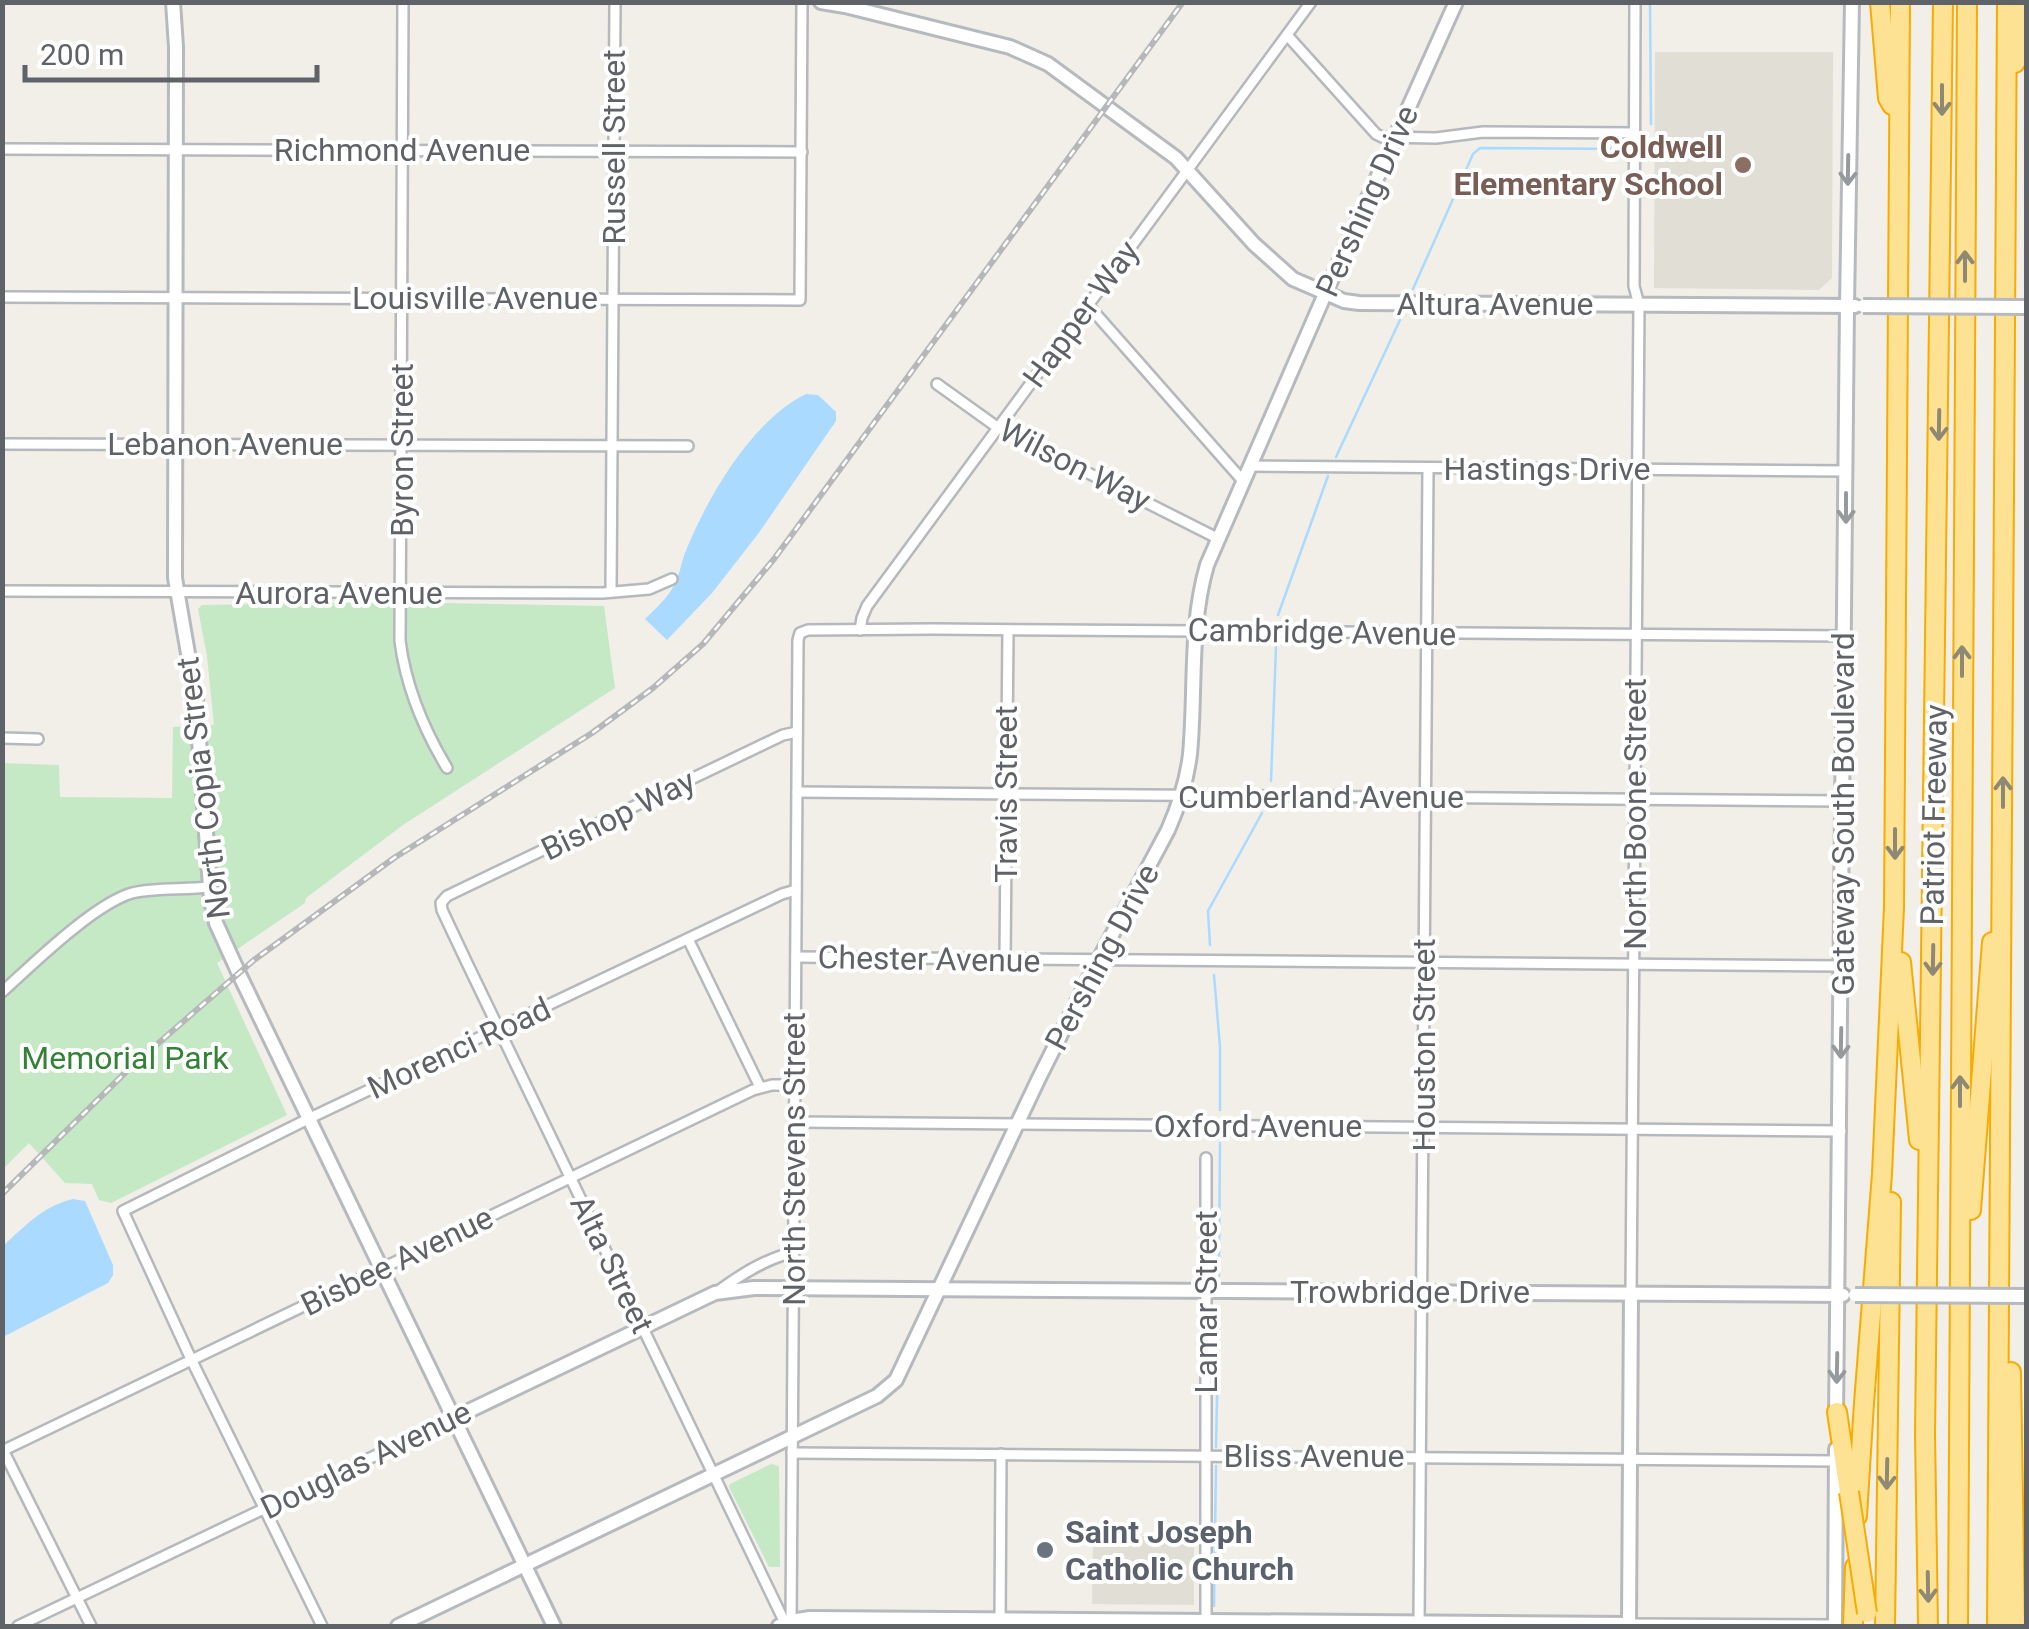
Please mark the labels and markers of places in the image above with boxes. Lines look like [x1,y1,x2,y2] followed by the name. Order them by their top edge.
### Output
[1453,128,1723,203] place label: Coldwell Elementary School
[1732,154,1754,176] marker: Coldwell Elementary School
[1065,1513,1294,1588] place label: Saint Joseph Catholic Church
[1034,1539,1056,1561] marker: Saint Joseph Catholic Church

